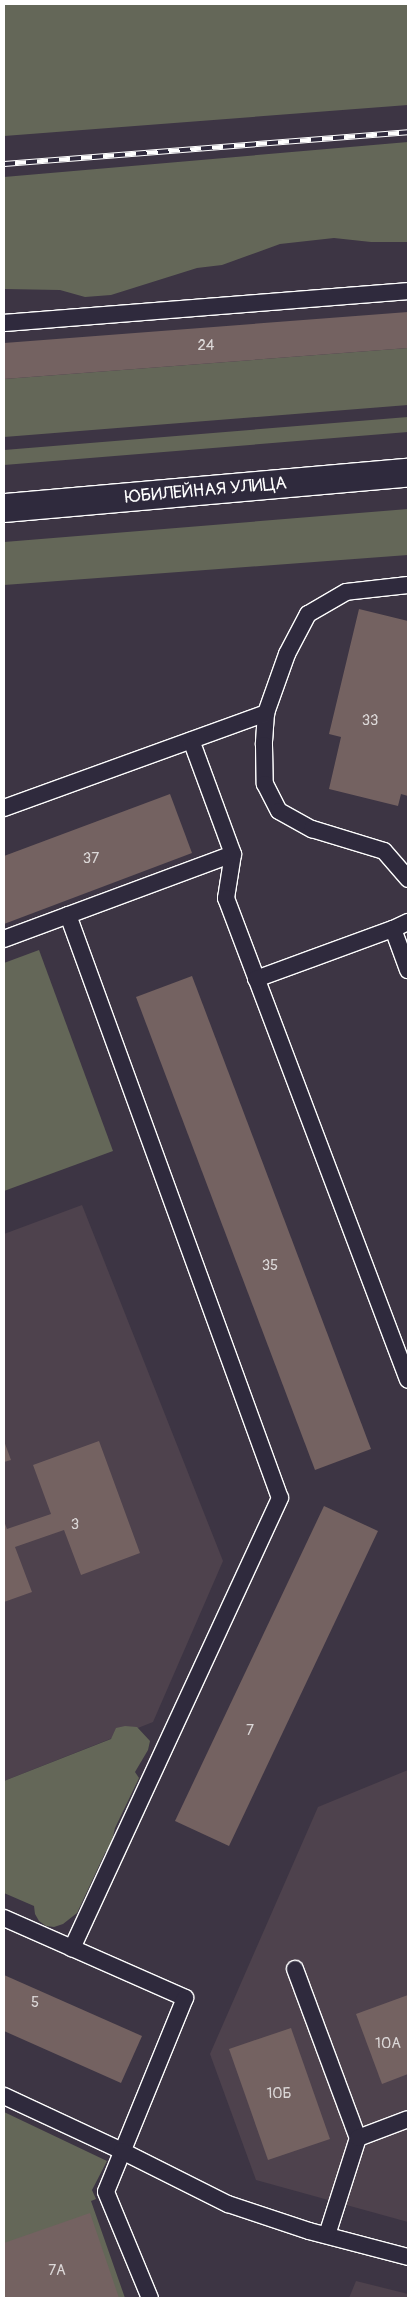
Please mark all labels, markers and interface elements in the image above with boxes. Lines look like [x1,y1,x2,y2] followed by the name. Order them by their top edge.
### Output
[197,337,215,355] house number: 24
[124,473,288,509] street label: ЮБИЛЕЙНАЯ УЛИЦА
[362,712,378,730] house number: 33
[83,850,99,868] house number: 37
[262,1257,278,1275] house number: 35
[71,1516,79,1534] house number: 3
[246,1722,254,1740] house number: 7
[31,1994,39,2012] house number: 5
[375,2035,401,2053] house number: 10А
[266,2085,292,2103] house number: 10Б
[48,2262,66,2280] house number: 7А

